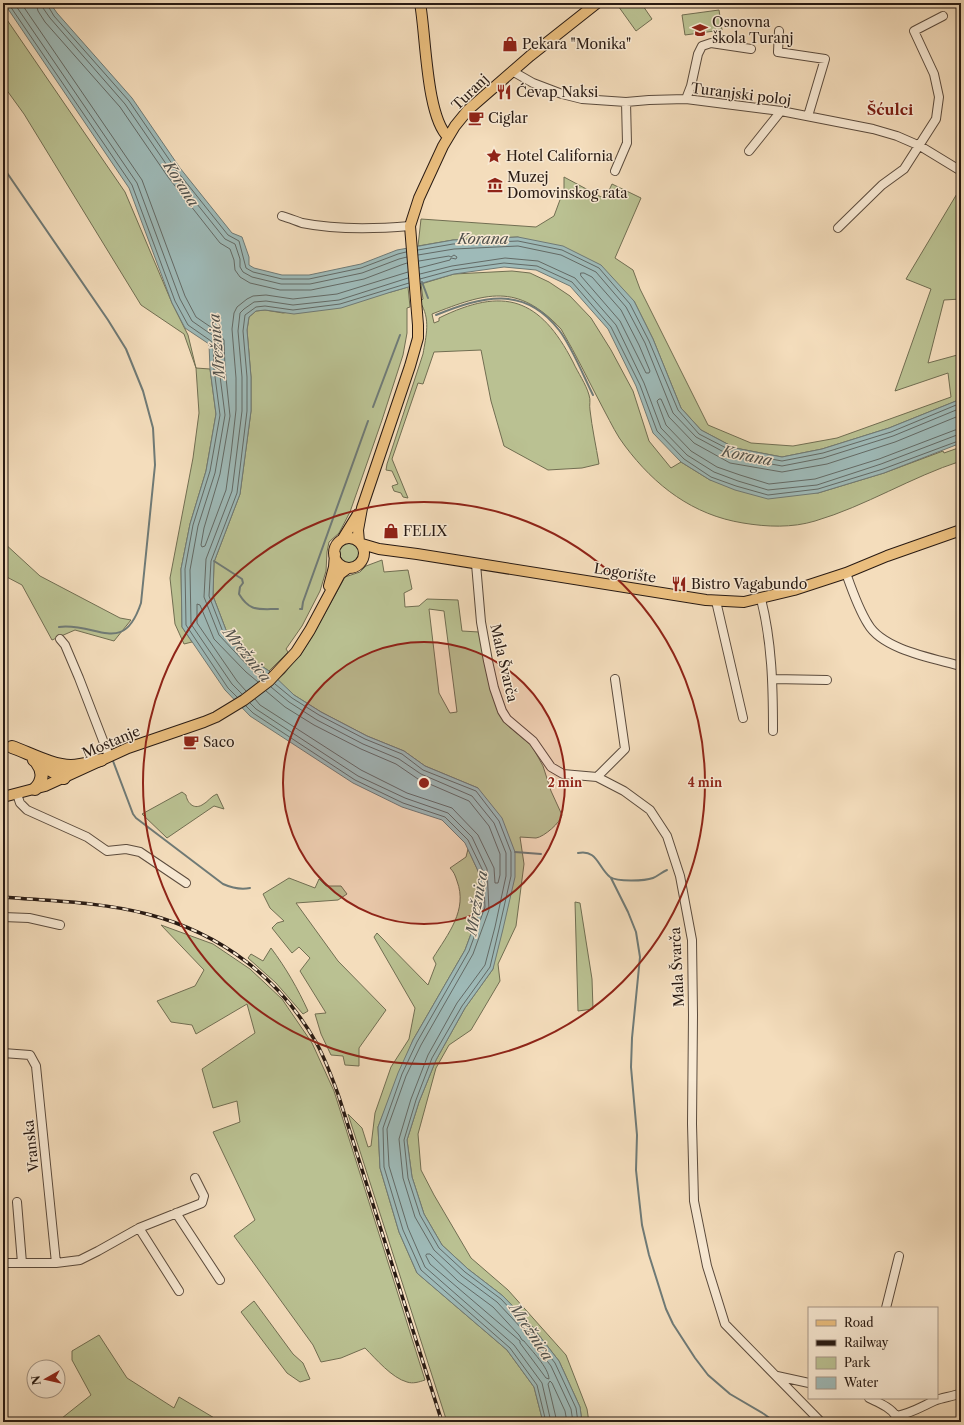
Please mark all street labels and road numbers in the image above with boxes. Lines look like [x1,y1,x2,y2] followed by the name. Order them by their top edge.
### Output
[448,70,492,114] street label: Turanj
[690,79,792,109] street label: Turanjski poloj
[593,559,657,587] street label: Logorište
[486,622,523,705] street label: Mala Švarča
[79,722,143,762] street label: Mostanje
[665,926,688,1007] street label: Mala Švarča
[19,1118,43,1174] street label: Vranska

